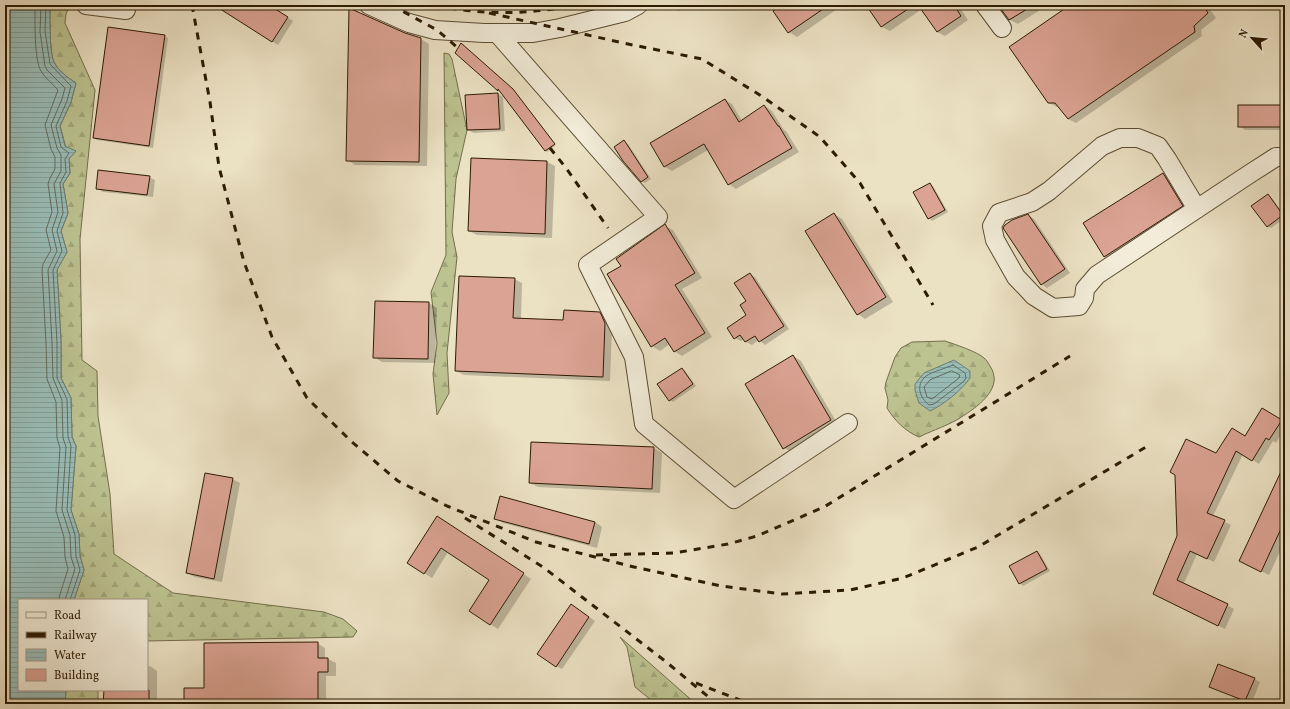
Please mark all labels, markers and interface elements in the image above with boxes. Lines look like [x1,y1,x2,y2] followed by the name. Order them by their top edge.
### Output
[1232,18,1272,58] north arrow
[1236,27,1253,41] text: N
[18,599,148,691] legend
[54,608,81,624] text: Road
[54,628,97,644] text: Railway
[54,648,86,664] text: Water
[54,668,99,684] text: Building

